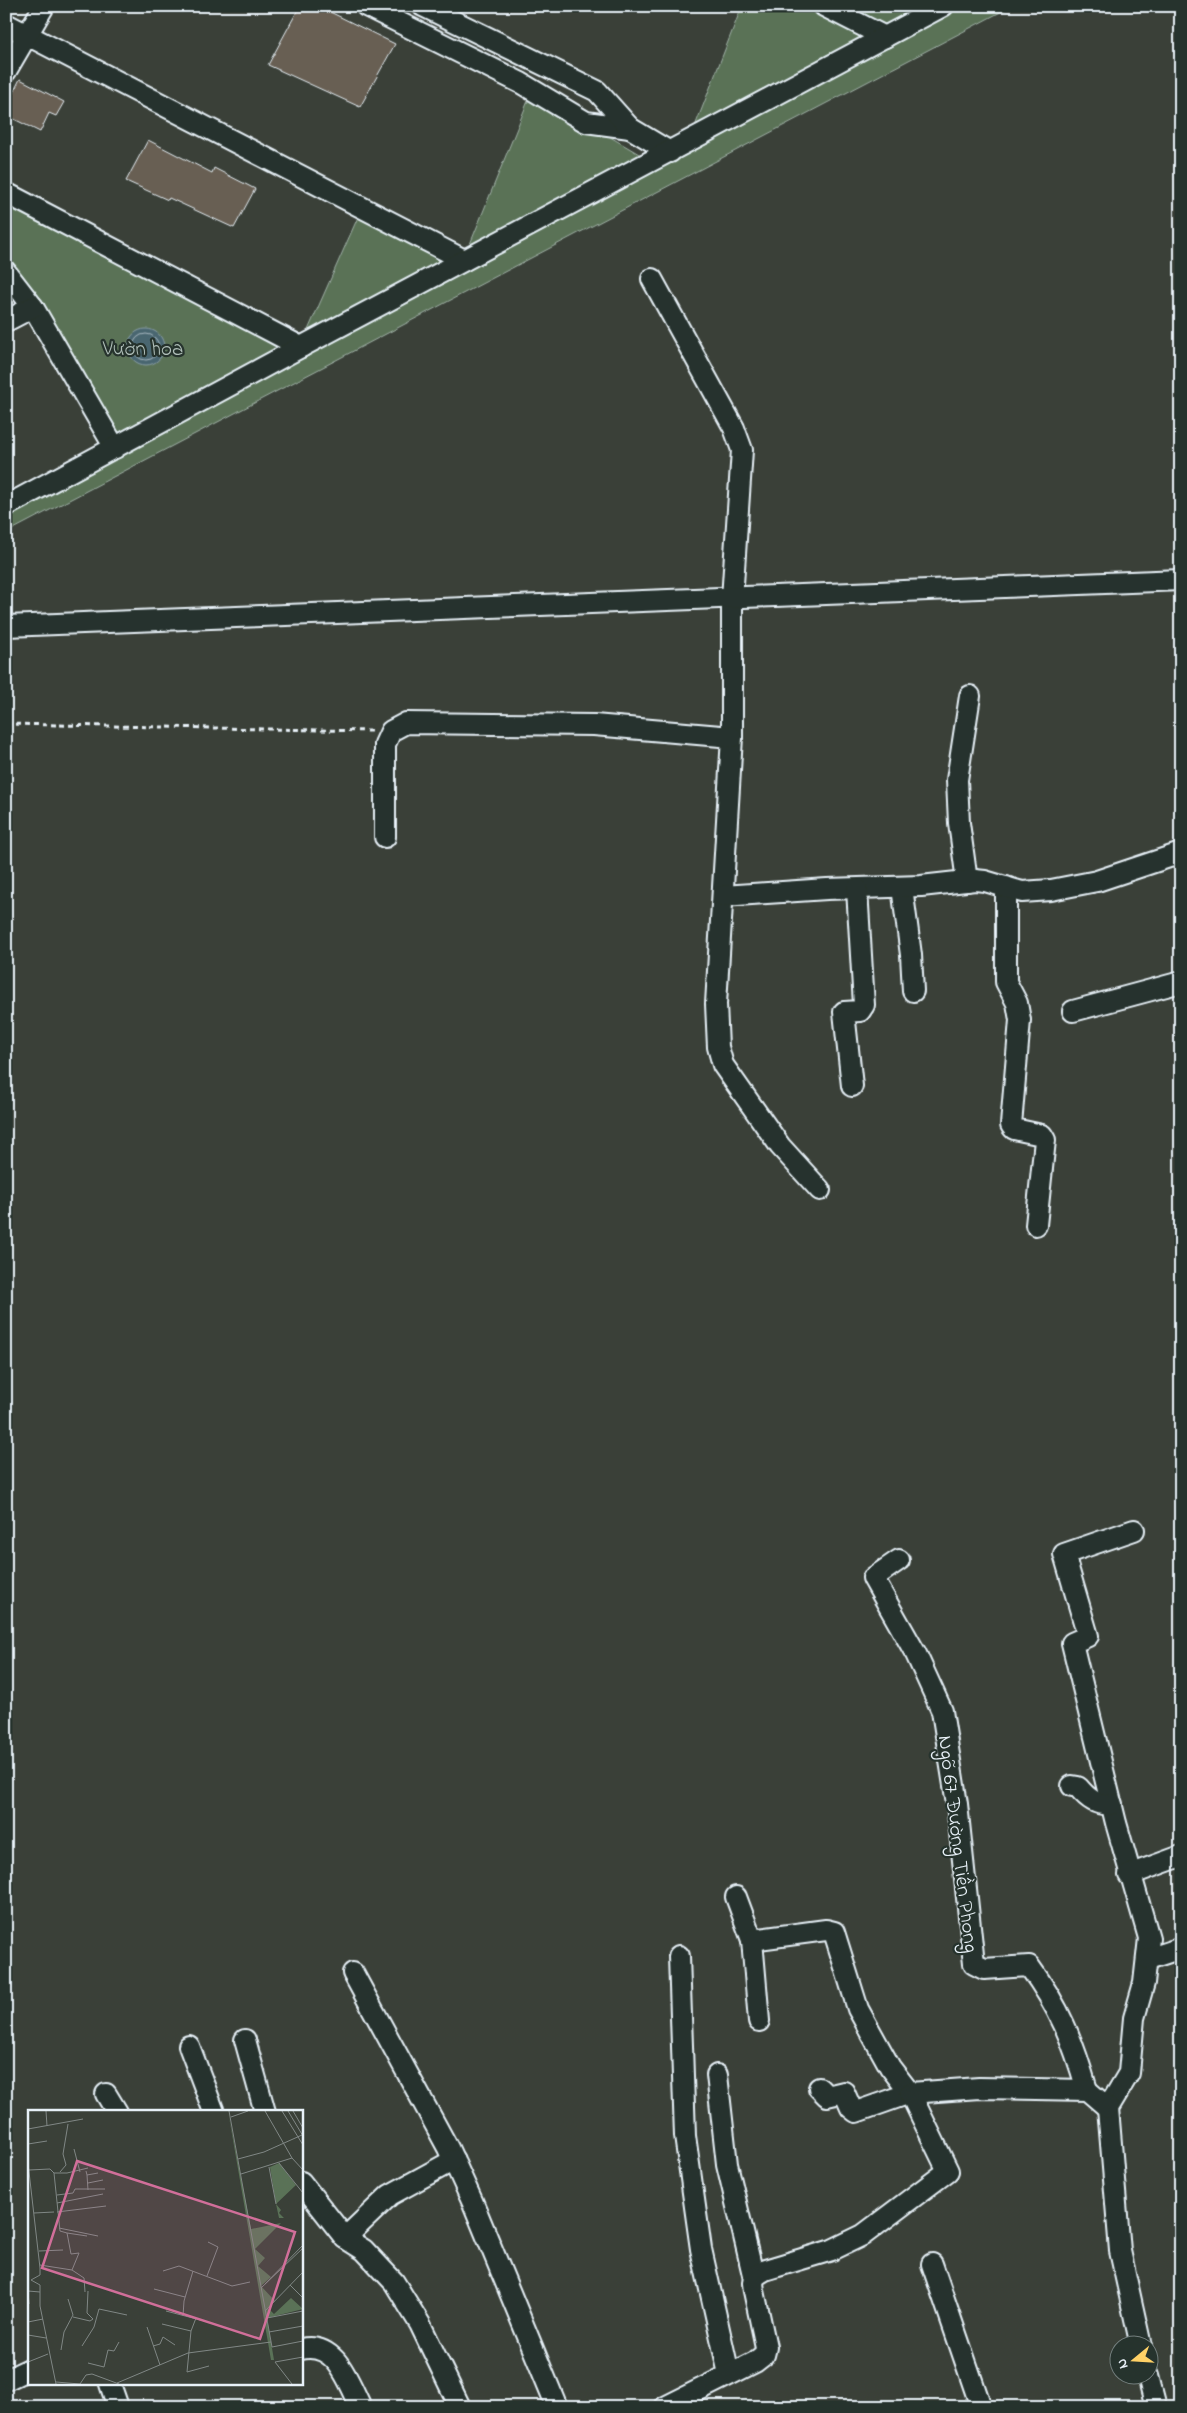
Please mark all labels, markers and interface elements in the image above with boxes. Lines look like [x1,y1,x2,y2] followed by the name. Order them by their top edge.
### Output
[102,335,183,365] park label: Vườn hoa
[927,1734,985,1955] street label: Ngõ 67 Đường Tiền Phong
[28,2110,302,2386] inset map
[1110,2336,1160,2386] north arrow
[1112,2356,1135,2371] text: N

